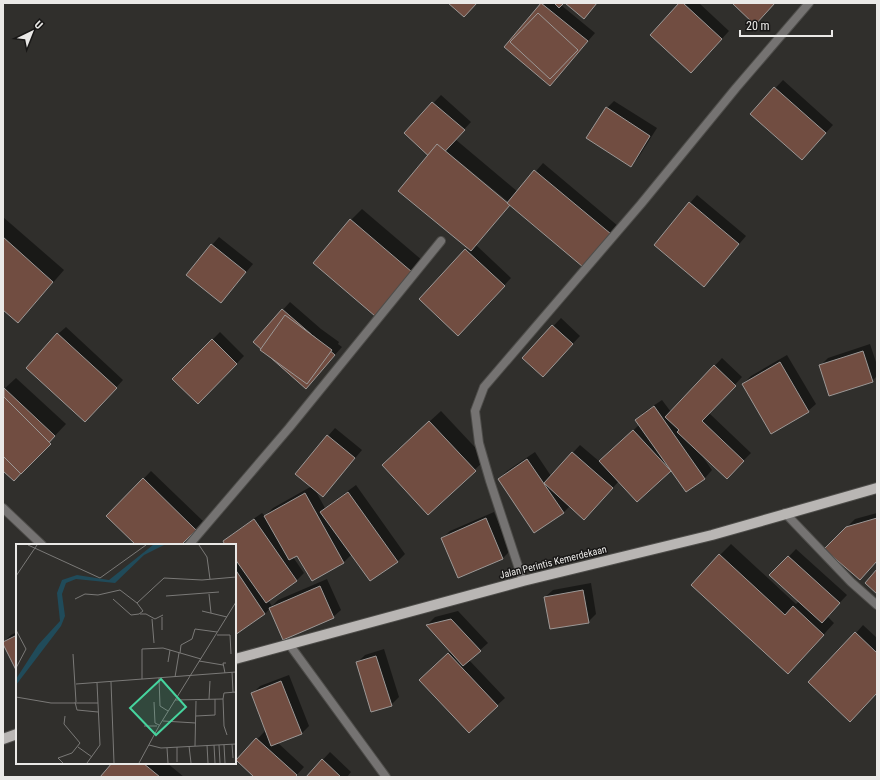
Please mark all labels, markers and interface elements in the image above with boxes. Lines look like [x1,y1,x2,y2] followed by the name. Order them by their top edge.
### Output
[12,12,52,52] north arrow
[740,12,832,38] scale bar
[32,18,45,32] text: U
[746,19,770,33] text: 20 m
[498,543,608,581] street label: Jalan Perintis Kemerdekaan
[16,544,236,764] inset map

